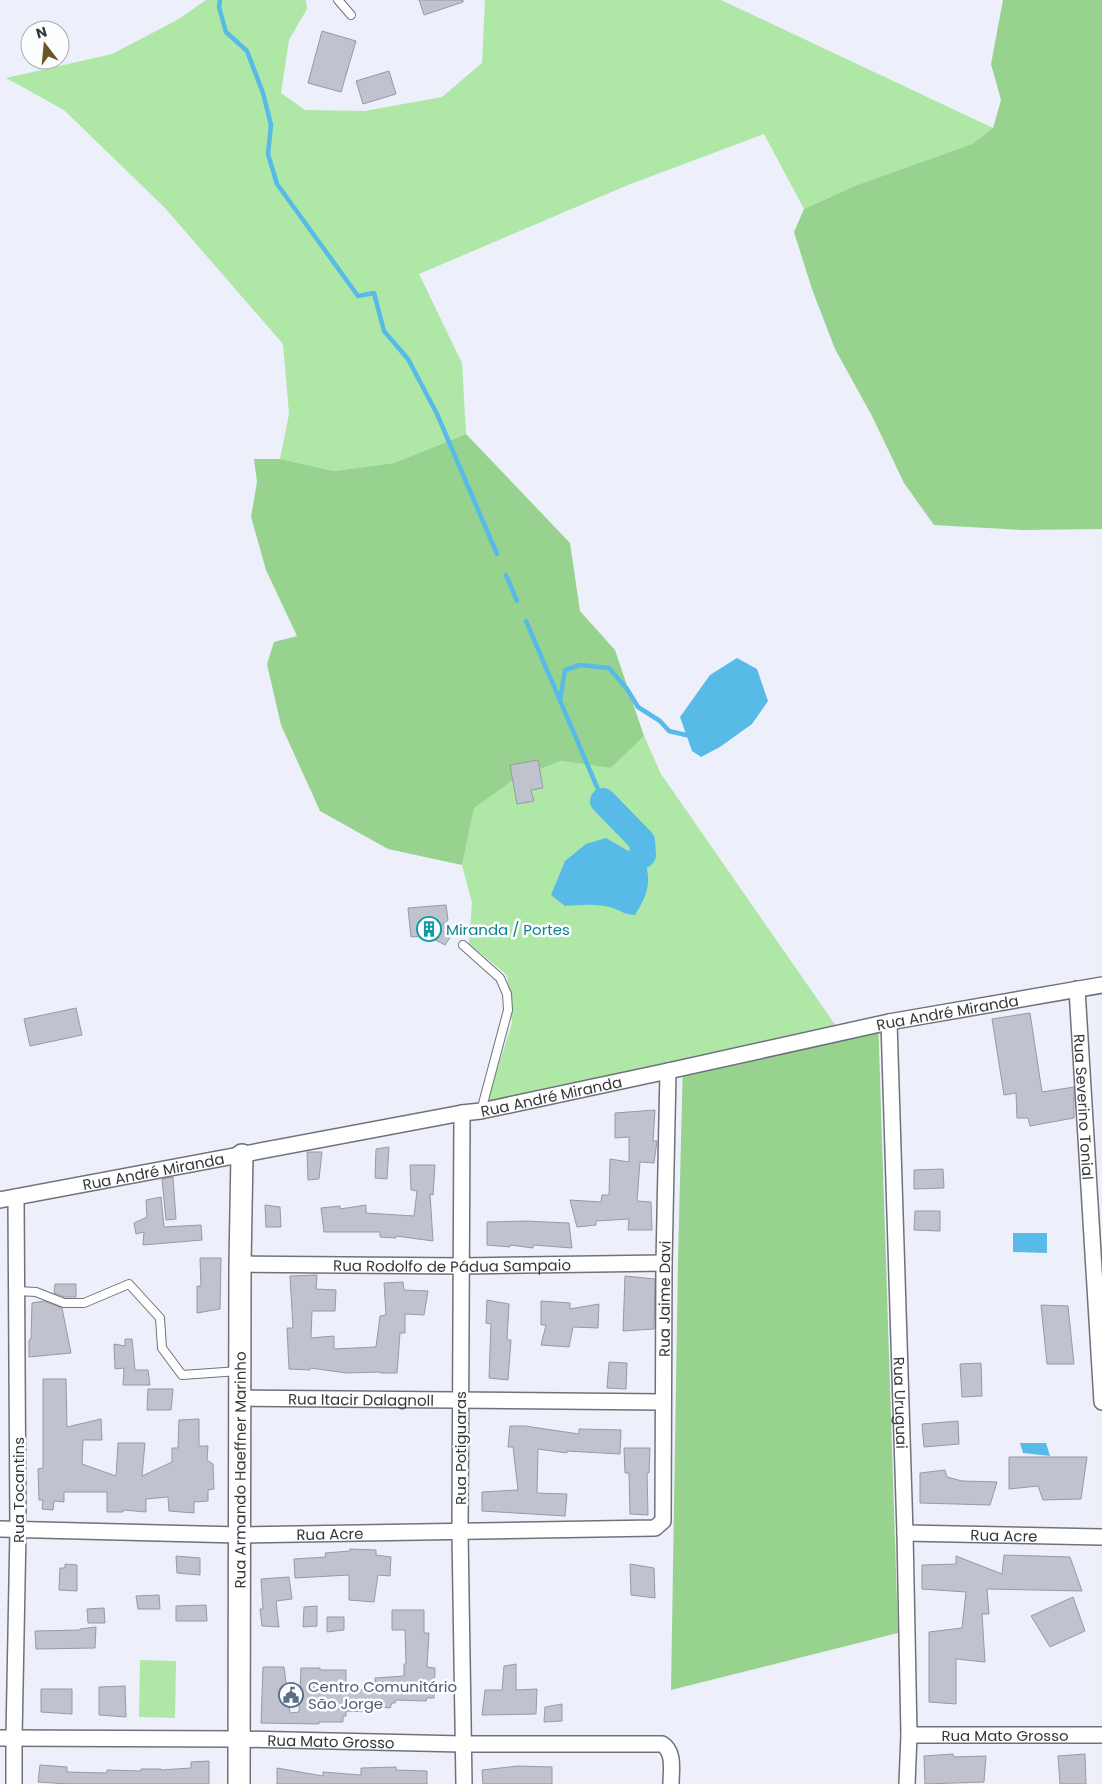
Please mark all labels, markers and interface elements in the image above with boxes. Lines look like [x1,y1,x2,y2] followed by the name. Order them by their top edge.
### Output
[20,20,70,70] north arrow
[34,21,49,44] text: N
[416,916,442,942] building icon: Miranda / Portes
[446,919,570,940] place label: Miranda / Portes
[874,989,1020,1035] street label: Rua André Miranda
[1069,1033,1099,1180] street label: Rua Severino Tonial
[479,1071,624,1121] street label: Rua André Miranda
[81,1147,226,1195] street label: Rua André Miranda
[653,1240,675,1357] street label: Rua Jaime Davi
[333,1254,571,1277] street label: Rua Rodolfo de Pádua Sampaio
[229,1351,250,1589] street label: Rua Armando Haeffner Marinho
[889,1357,913,1449] street label: Rua Uruguai
[288,1388,434,1410] street label: Rua Itacir Dalagnoll
[450,1391,471,1505] street label: Rua Potiguaras
[8,1437,29,1543] street label: Rua Tocantins
[296,1522,364,1545] street label: Rua Acre
[970,1524,1038,1546] street label: Rua Acre
[308,1676,457,1714] place label: Centro Comunitário São Jorge
[278,1682,304,1708] public building icon: Centro Comunitário São Jorge
[941,1725,1069,1746] street label: Rua Mato Grosso
[267,1729,395,1753] street label: Rua Mato Grosso

